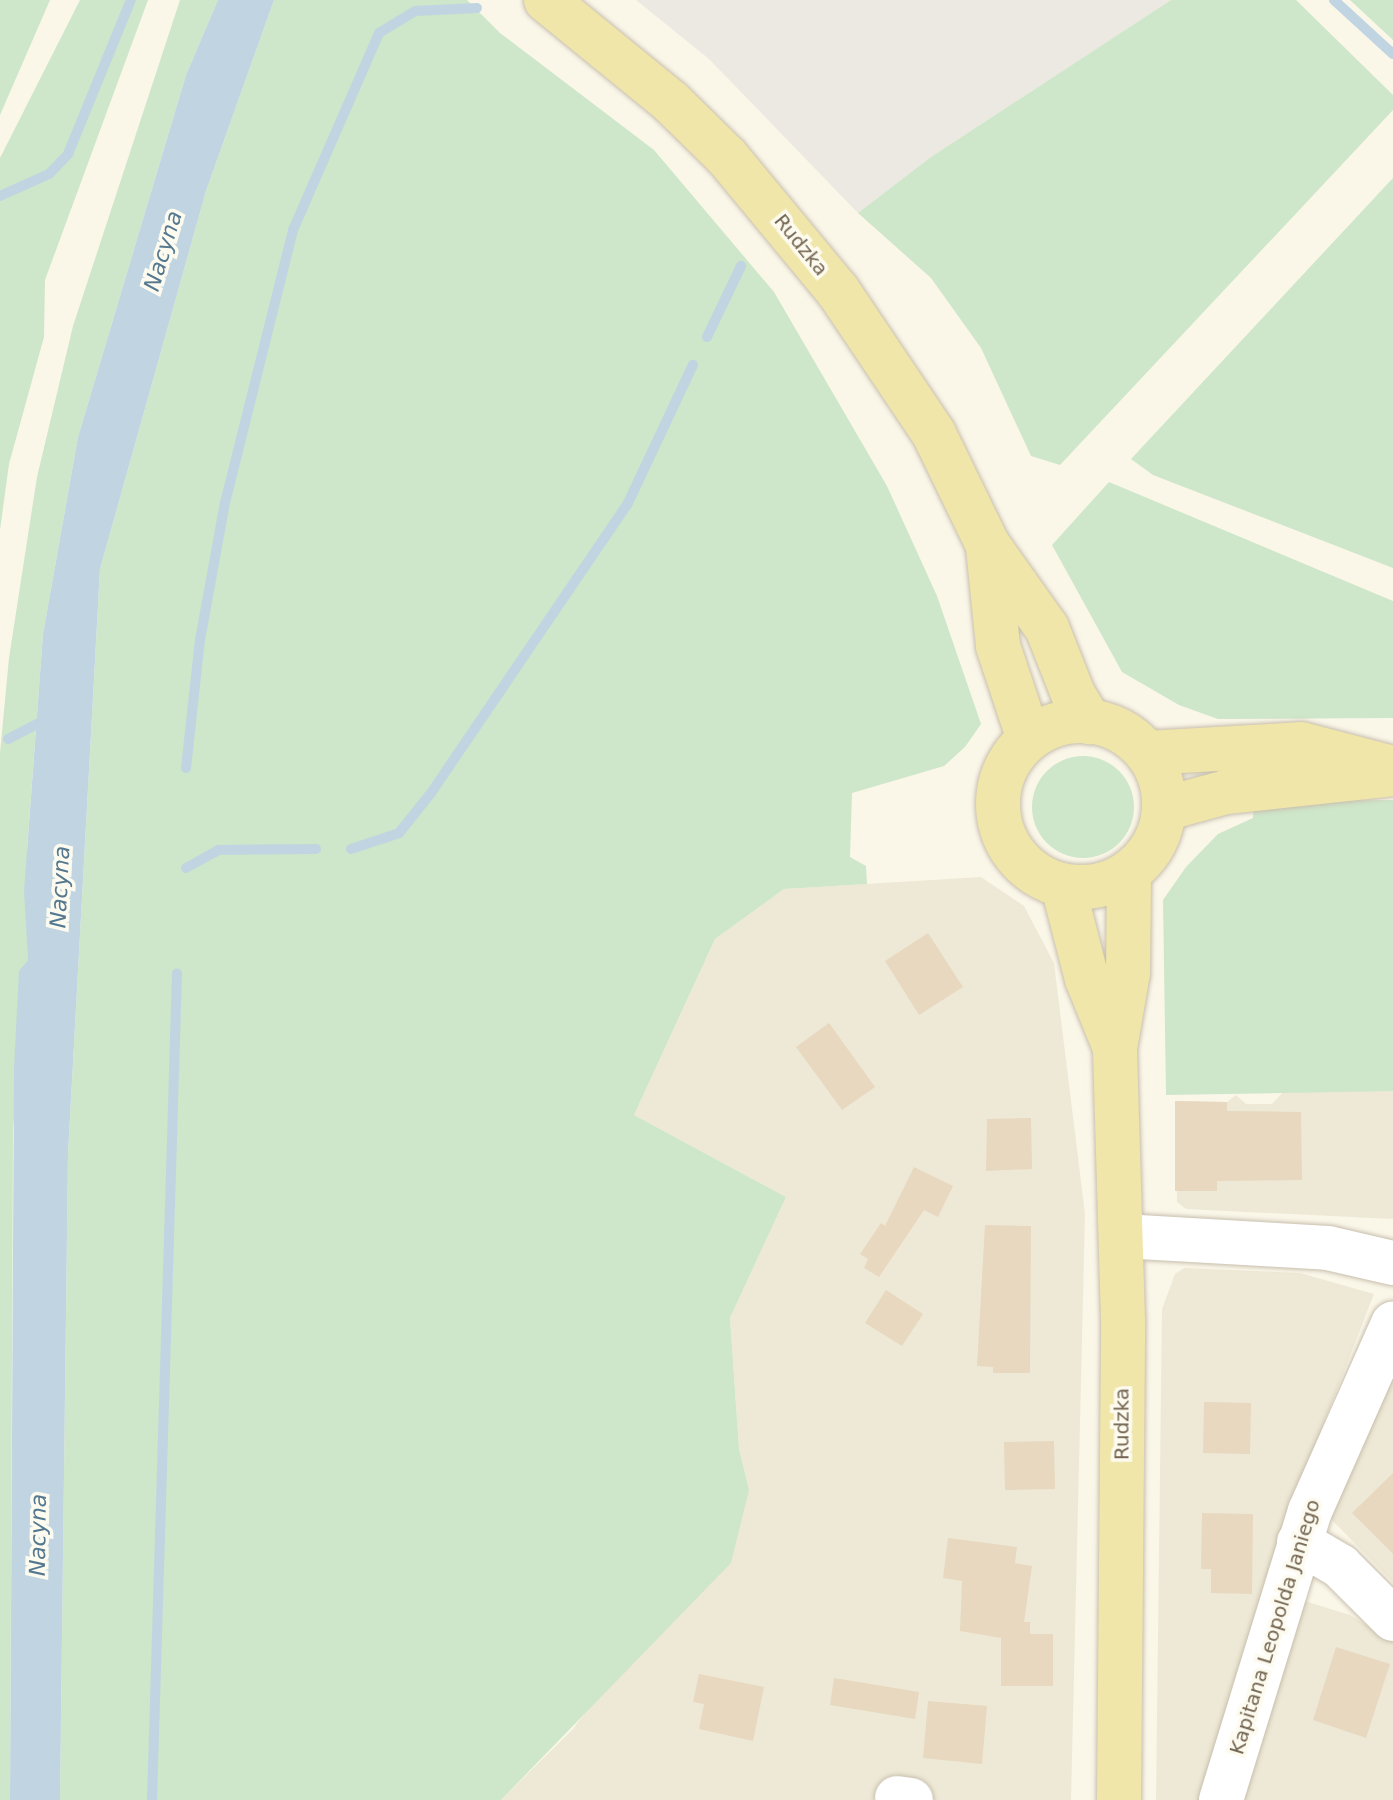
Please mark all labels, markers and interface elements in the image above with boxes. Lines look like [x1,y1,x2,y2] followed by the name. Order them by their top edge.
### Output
[138,208,188,294] water label: Nacyna
[769,209,833,281] street label: Rudzka
[45,845,75,929] water label: Nacyna
[1110,1388,1134,1460] street label: Rudzka
[24,1494,52,1576] water label: Nacyna
[1225,1497,1325,1757] street label: Kapitana Leopolda Janiego

